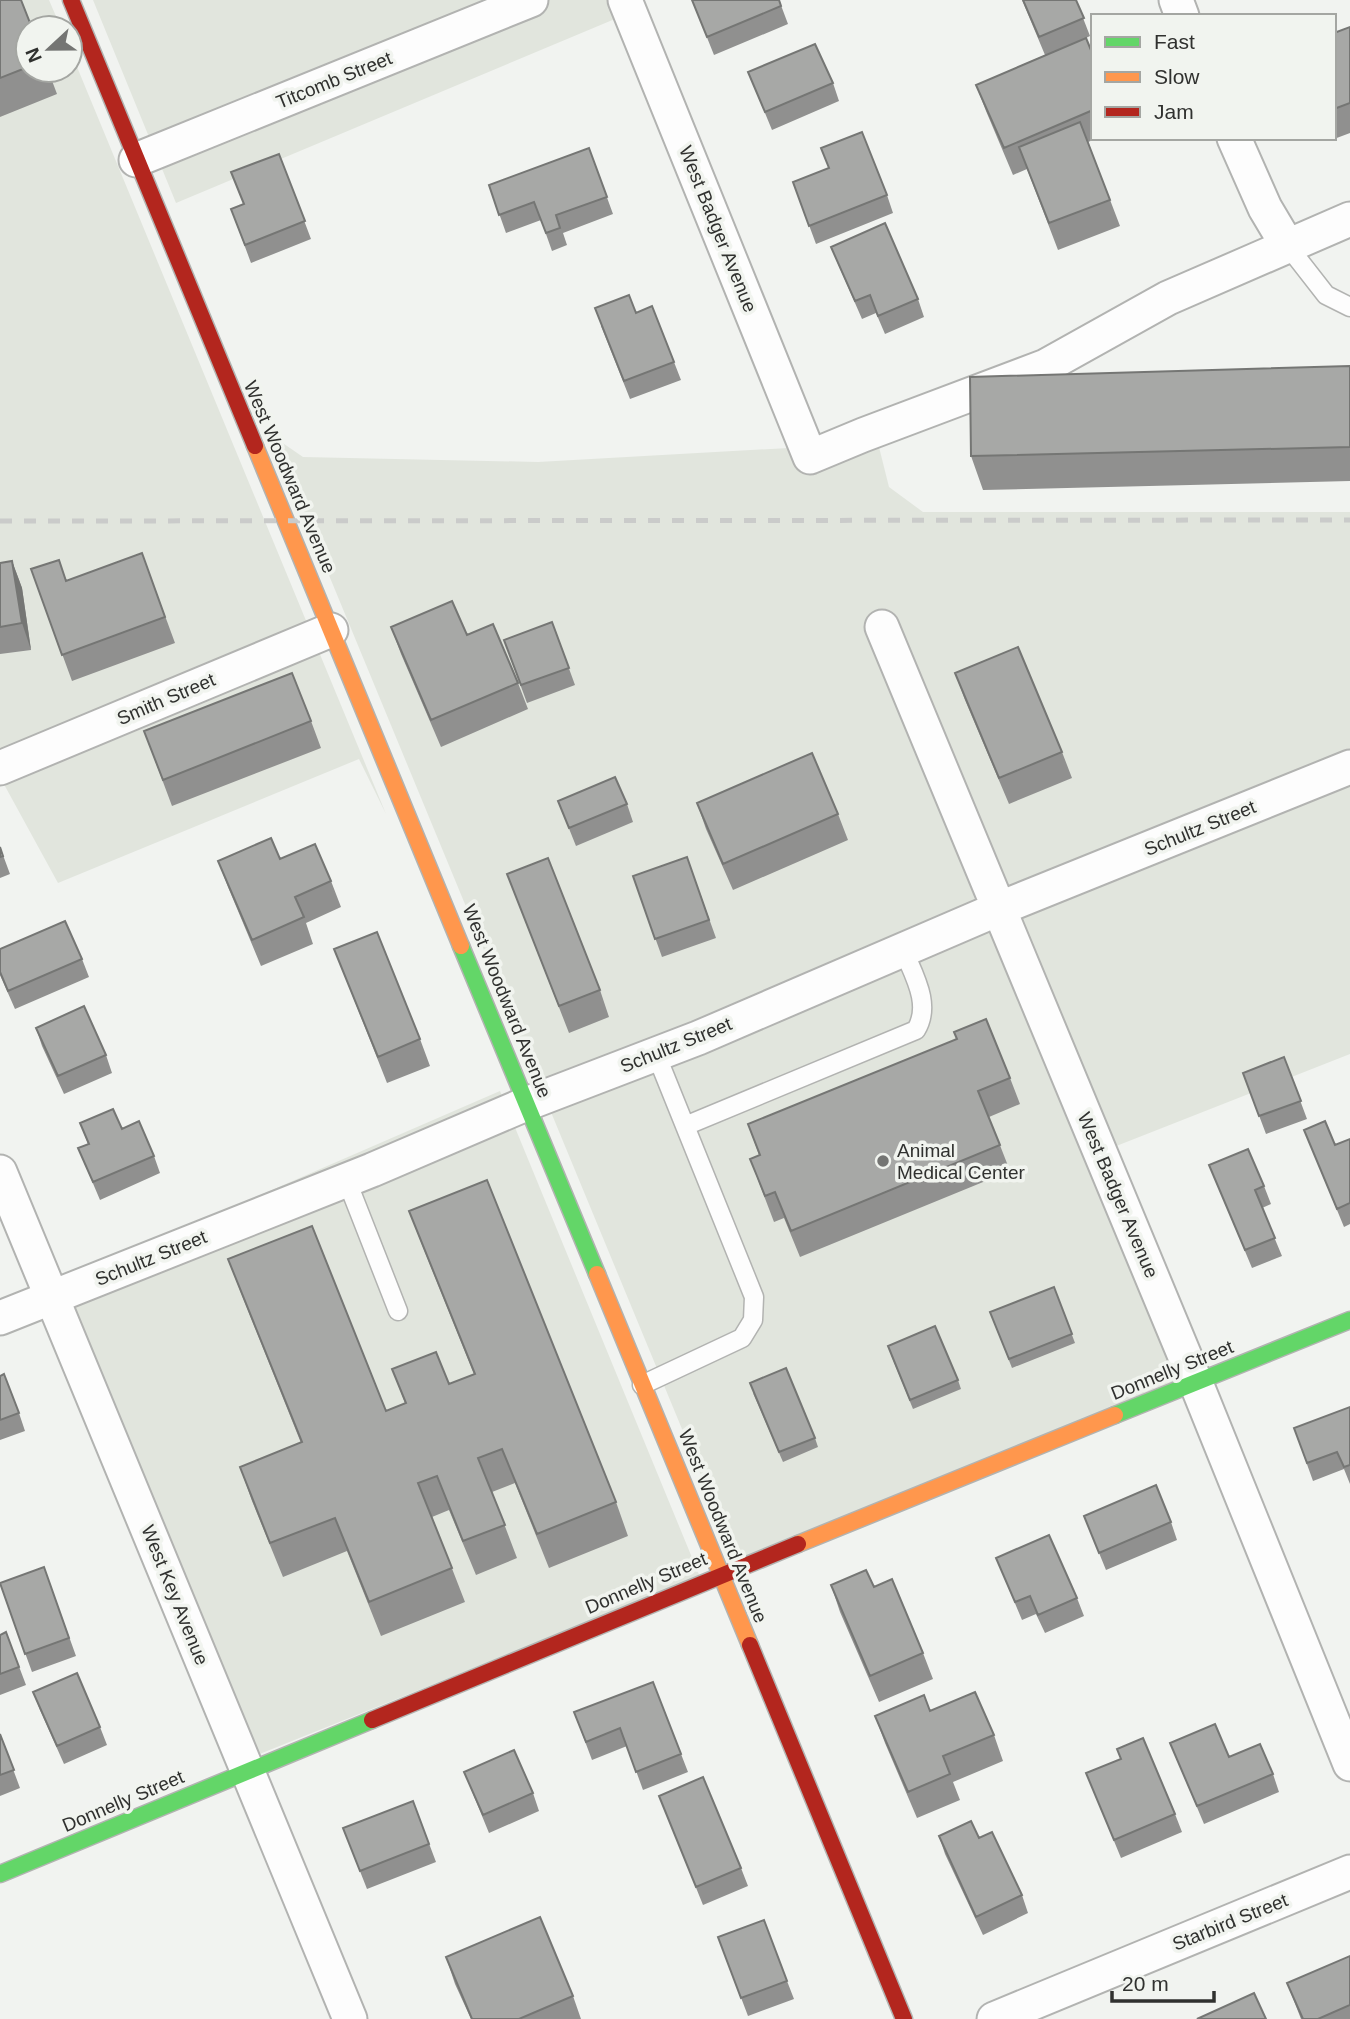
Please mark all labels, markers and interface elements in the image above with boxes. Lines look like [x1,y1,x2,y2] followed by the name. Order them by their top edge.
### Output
[14,14,84,84] north arrow
[1091,14,1336,140] legend
[1154,30,1195,53] text: Fast
[21,45,46,65] text: N
[273,47,396,113] street label: Titcomb Street
[1154,65,1200,88] text: Slow
[1154,100,1194,123] text: Jam
[675,143,761,315] street label: West Badger Avenue
[240,378,340,576] street label: West Woodward Avenue
[114,669,219,729] street label: Smith Street
[1141,796,1259,860] street label: Schultz Street
[458,901,556,1101] street label: West Woodward Avenue
[617,1013,735,1077] street label: Schultz Street
[1074,1109,1162,1281] street label: West Badger Avenue
[897,1140,1025,1183] place label: Animal Medical Center
[875,1153,891,1169] marker: Animal Medical Center
[92,1226,210,1290] street label: Schultz Street
[1108,1336,1237,1404] street label: Donnelly Street
[674,1426,772,1626] street label: West Woodward Avenue
[137,1522,213,1668] street label: West Key Avenue
[582,1548,711,1618] street label: Donnelly Street
[59,1766,188,1836] street label: Donnelly Street
[1169,1889,1291,1955] street label: Starbird Street
[1112,1960,1214,2004] scale bar
[1122,1972,1169,1995] text: 20 m

